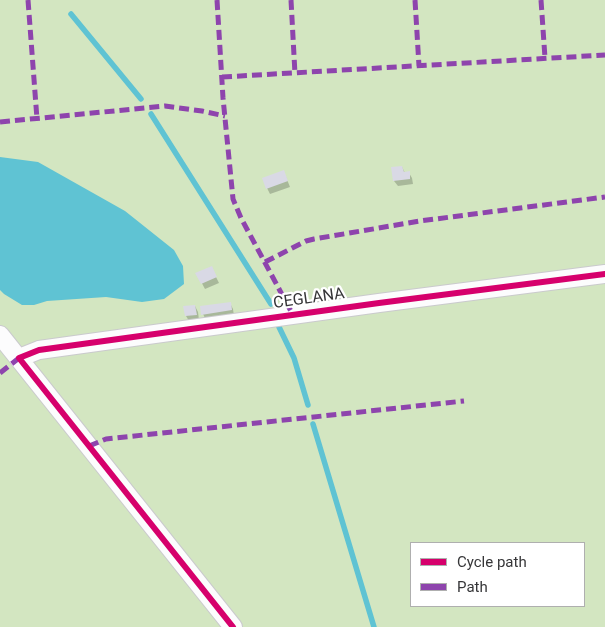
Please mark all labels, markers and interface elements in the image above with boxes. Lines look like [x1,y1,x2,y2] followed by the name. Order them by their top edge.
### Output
[272,285,346,313] street label: CEGLANA
[410,542,585,607] legend
[457,553,527,571] text: Cycle path
[457,578,488,596] text: Path

